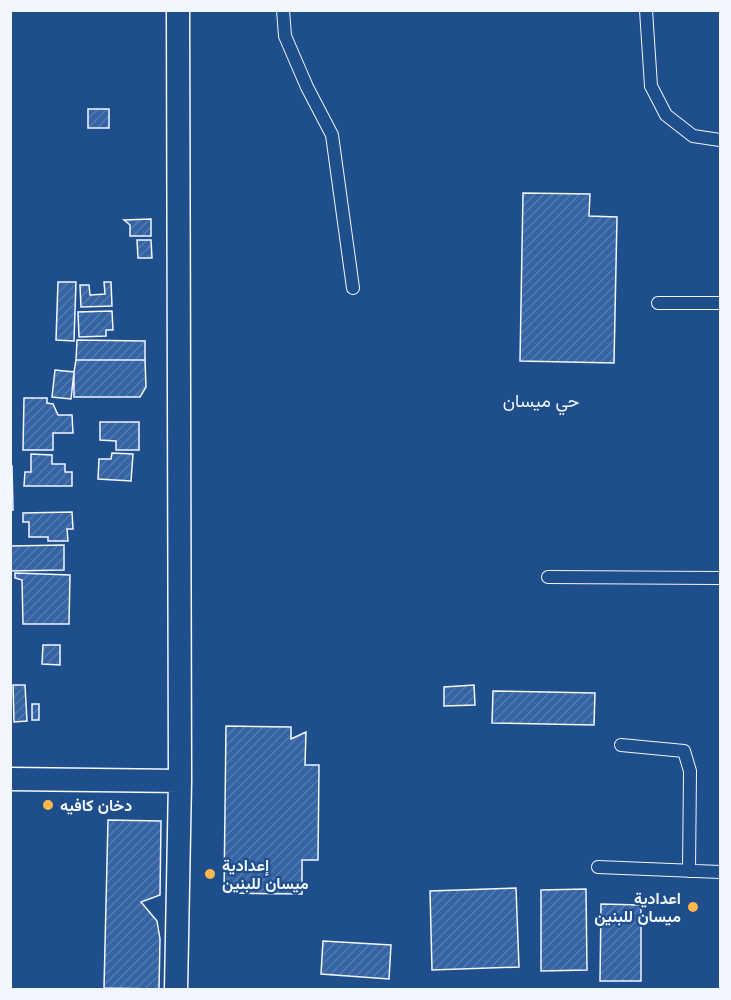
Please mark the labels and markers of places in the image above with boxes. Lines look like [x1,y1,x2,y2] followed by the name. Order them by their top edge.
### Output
[60,795,132,817] place label: دخان كافيه
[41,798,55,812] marker: دخان كافيه
[222,855,309,895] place label: إعدادية ميسان للبنين
[203,867,217,881] marker: إعدادية ميسان للبنين
[594,888,681,928] place label: اعدادية ميسان للبنين
[686,900,700,914] marker: اعدادية ميسان للبنين

